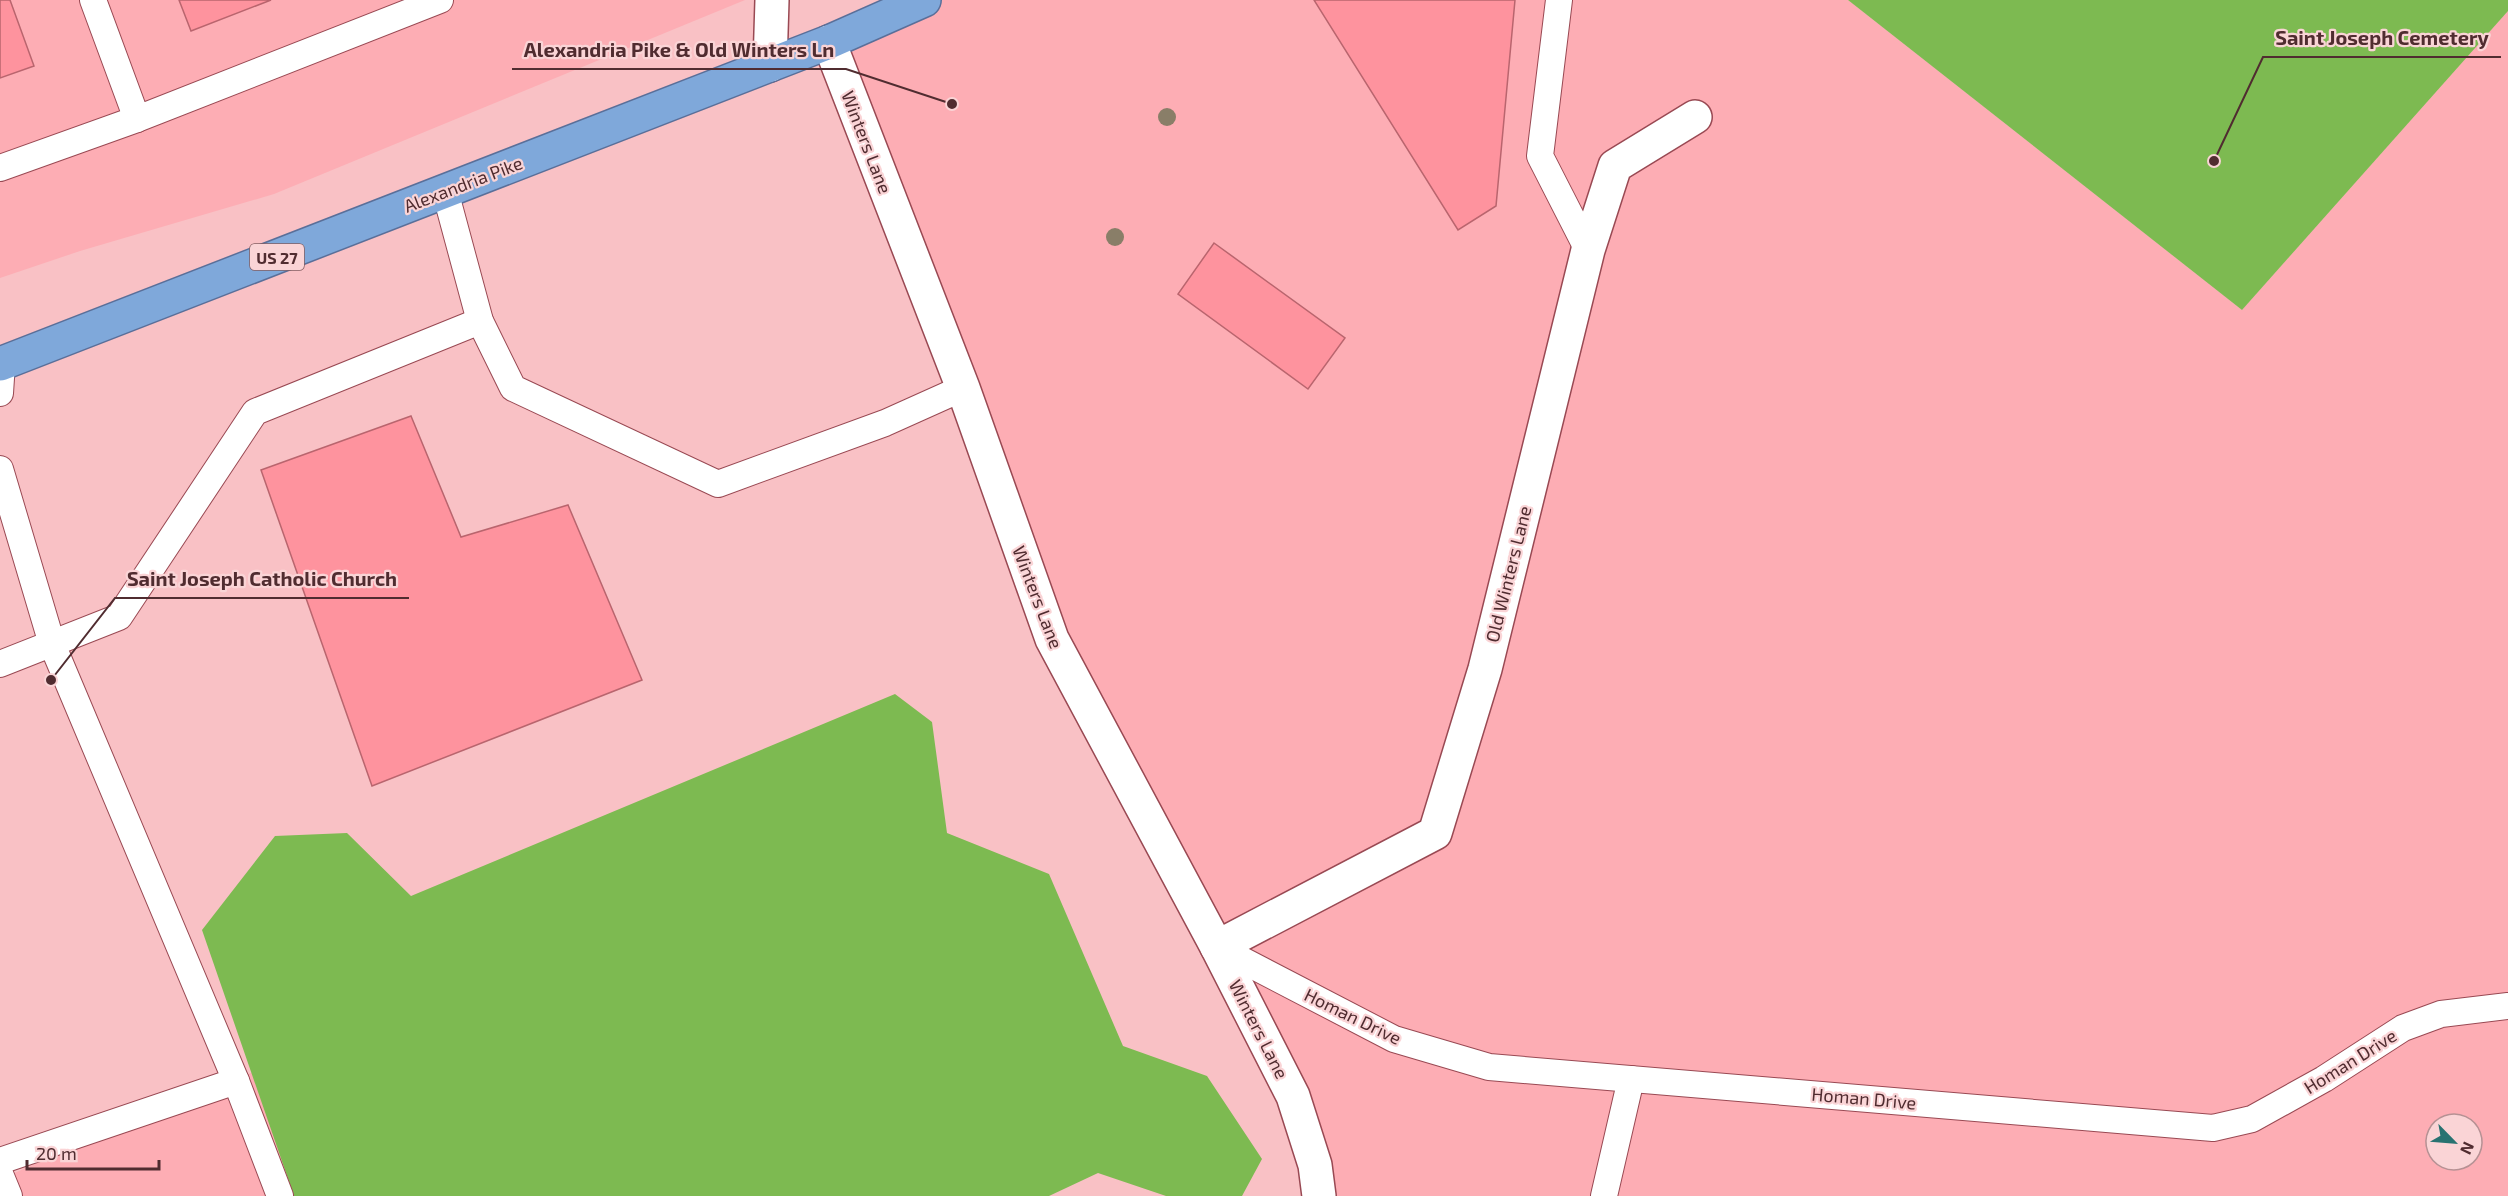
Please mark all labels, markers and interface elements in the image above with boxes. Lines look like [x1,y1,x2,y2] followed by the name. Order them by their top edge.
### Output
[2263,19,2501,57] callout: Saint Joseph Cemetery
[2275,25,2489,50] text: Saint Joseph Cemetery
[512,31,846,69] callout: Alexandria Pike & Old Winters Ln
[524,37,834,61] text: Alexandria Pike & Old Winters Ln
[837,88,897,196] street label: Winters Lane
[400,151,526,217] street label: Alexandria Pike
[250,244,304,270] road number: US 27
[1480,504,1536,644] street label: Old Winters Lane
[1008,543,1068,651] street label: Winters Lane
[115,560,409,598] callout: Saint Joseph Catholic Church
[127,566,397,590] text: Saint Joseph Catholic Church
[1225,976,1293,1082] street label: Winters Lane
[1301,983,1405,1049] street label: Homan Drive
[2300,1024,2400,1098] street label: Homan Drive
[1811,1082,1917,1114] street label: Homan Drive
[2424,1112,2484,1172] north arrow
[27,1133,159,1171] scale bar
[2457,1139,2479,1158] text: N
[36,1142,77,1164] text: 20 m

